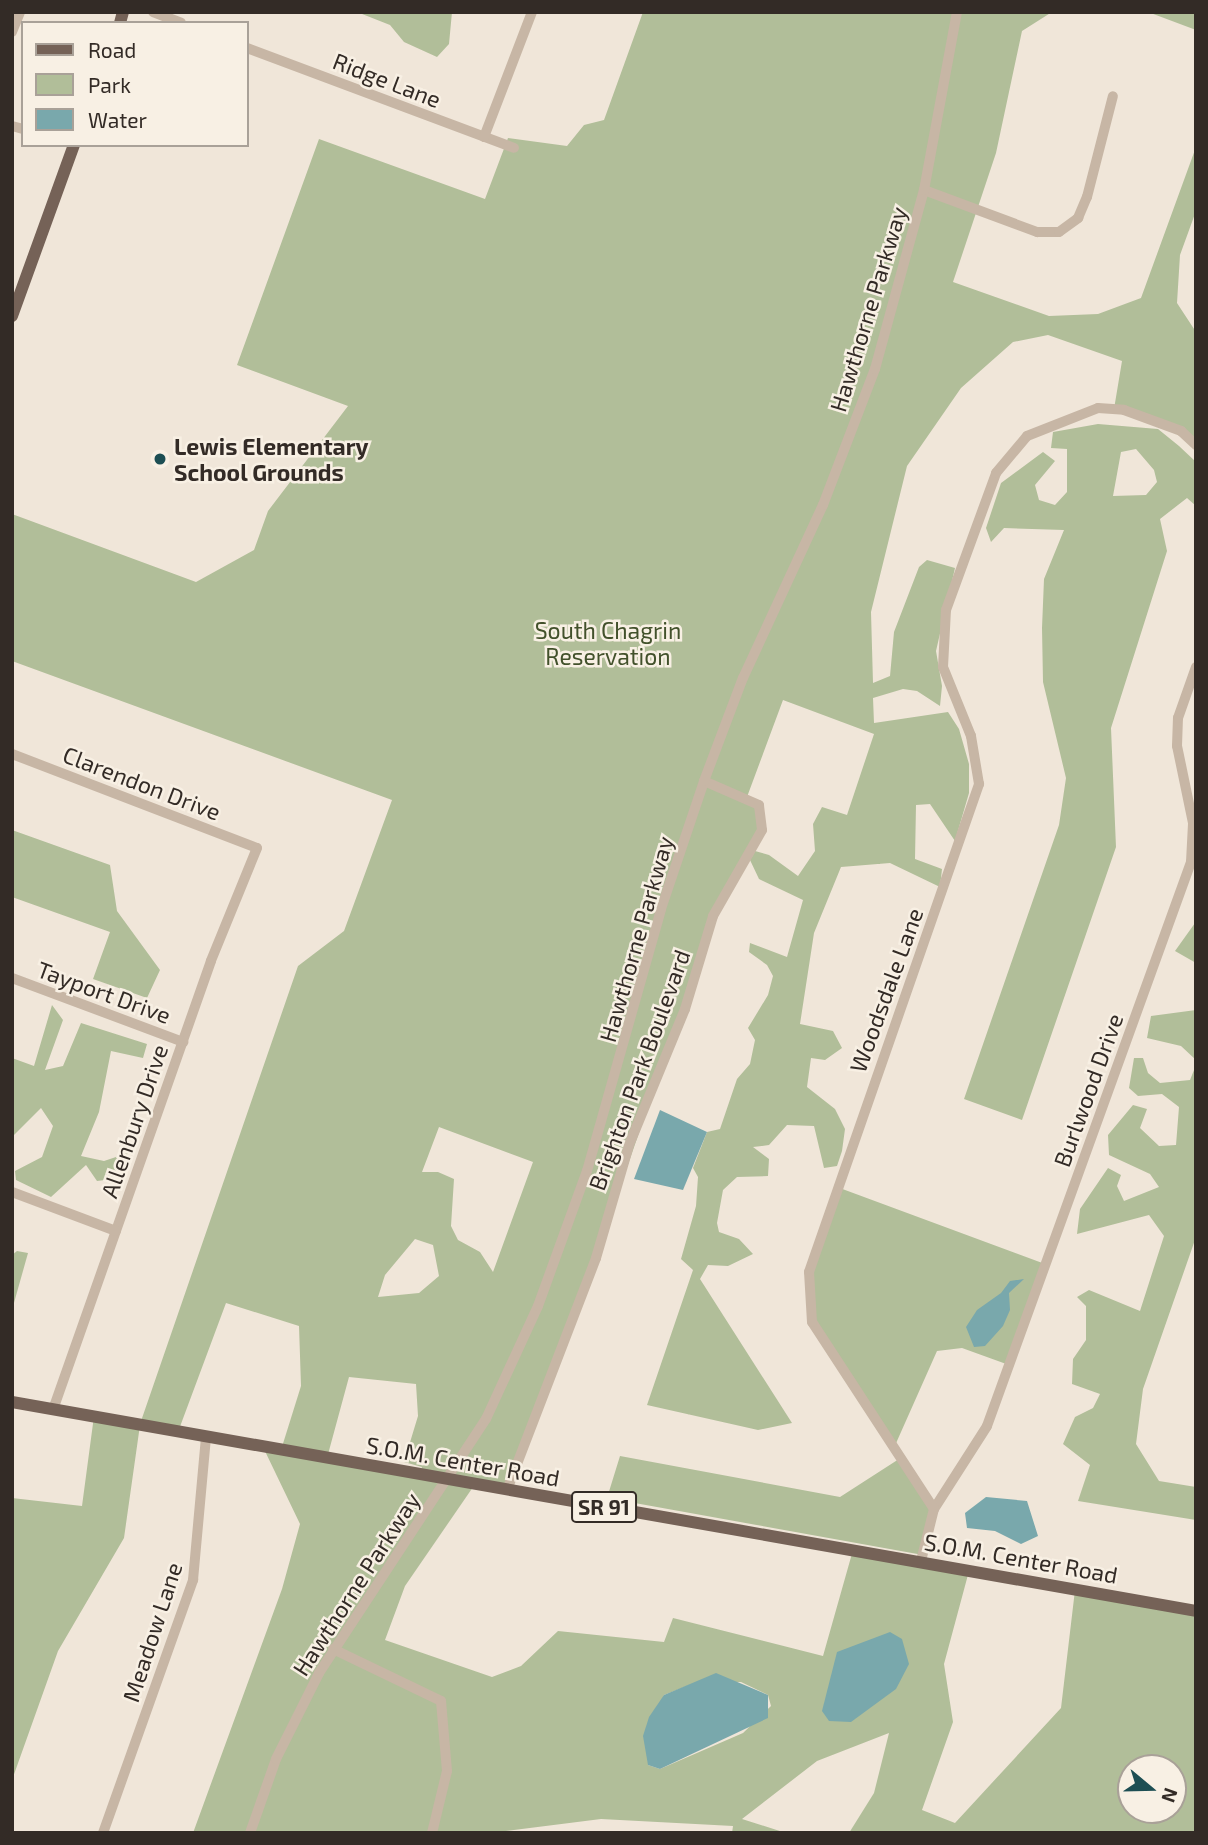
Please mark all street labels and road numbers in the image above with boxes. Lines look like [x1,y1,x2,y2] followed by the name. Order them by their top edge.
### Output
[329,47,445,113] street label: Ridge Lane
[824,203,912,415] street label: Hawthorne Parkway
[59,740,225,826] street label: Clarendon Drive
[593,833,679,1045] street label: Hawthorne Parkway
[844,904,928,1076] street label: Woodsdale Lane
[583,946,695,1194] street label: Brighton Park Boulevard
[33,955,175,1029] street label: Tayport Drive
[1047,1010,1129,1170] street label: Burlwood Drive
[95,1040,173,1202] street label: Allenbury Drive
[364,1430,562,1492] street label: S.O.M. Center Road
[286,1487,426,1681] street label: Hawthorne Parkway
[571,1490,637,1524] road number: SR 91
[922,1527,1120,1589] street label: S.O.M. Center Road
[116,1559,188,1705] street label: Meadow Lane

